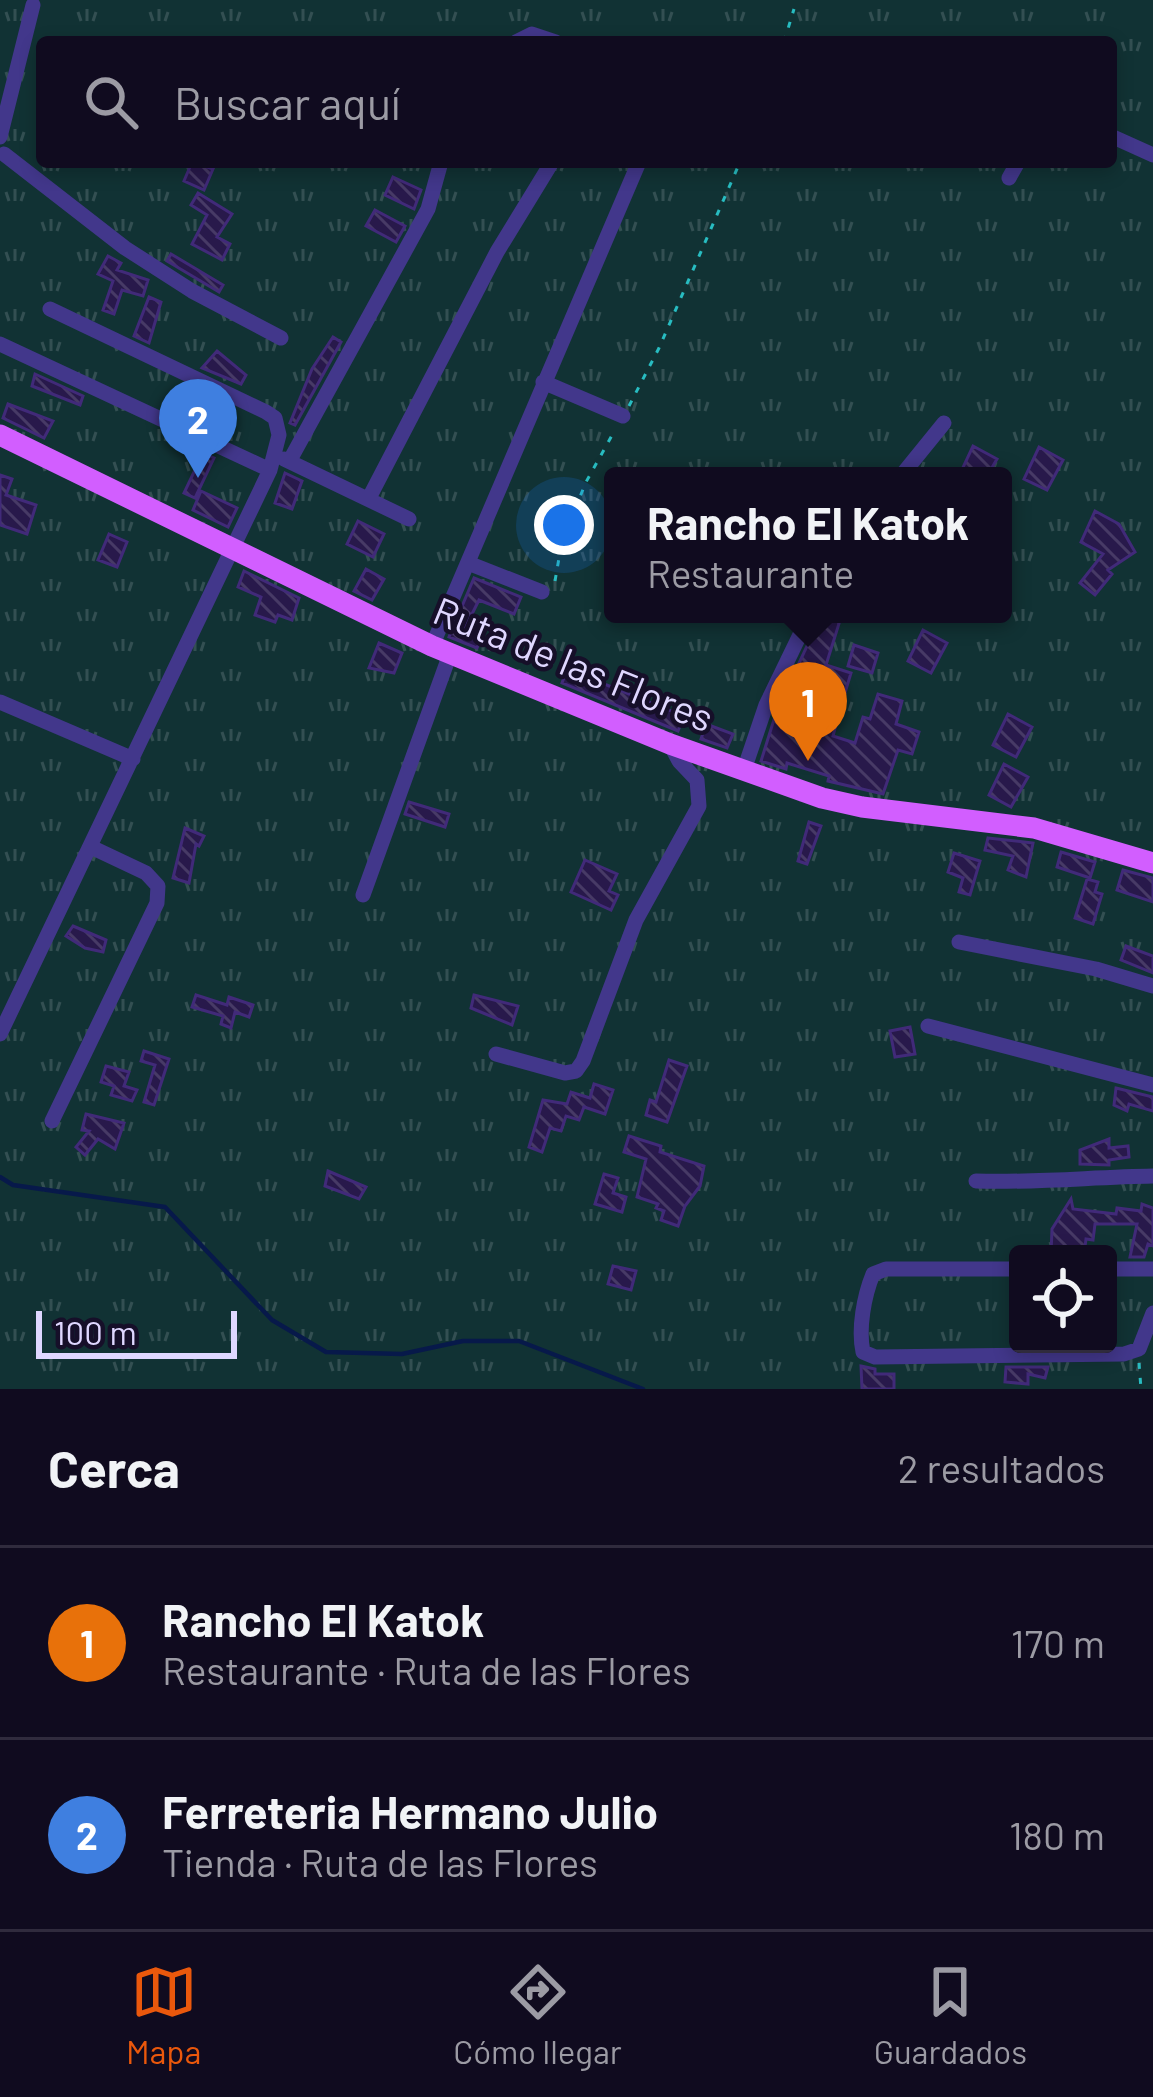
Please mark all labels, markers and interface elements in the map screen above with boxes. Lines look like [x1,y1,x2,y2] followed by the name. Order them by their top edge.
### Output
[36,36,1117,168] search box
[78,69,144,135] icon: search
[174,75,401,129] text: Buscar aquí
[159,379,237,478] pin: 2
[604,467,1012,623] popup
[534,495,594,555] your location
[647,495,969,549] text: Rancho El Katok
[647,549,854,596] text: Restaurante
[427,585,721,741] street label: Ruta de las Flores
[769,662,847,761] pin: 1
[1009,1245,1117,1353] map controls
[1009,1245,1117,1353] button: locate
[36,1305,237,1358] scale bar
[54,1312,137,1352] text: 100 m
[48,1437,180,1498] text: Cerca
[898,1444,1105,1491] text: 2 resultados
[162,1592,484,1646] text: Rancho El Katok
[80,1619,94,1666] text: 1
[1011,1619,1105,1666] text: 170 m
[162,1646,691,1693] text: Restaurante · Ruta de las Flores
[162,1784,658,1838] text: Ferreteria Hermano Julio
[76,1811,98,1858] text: 2
[1009,1811,1105,1858] text: 180 m
[162,1838,598,1885] text: Tienda · Ruta de las Flores
[126,1959,201,2071] tab: Mapa
[453,1959,622,2071] tab: Cómo llegar
[874,1959,1027,2071] tab: Guardados

